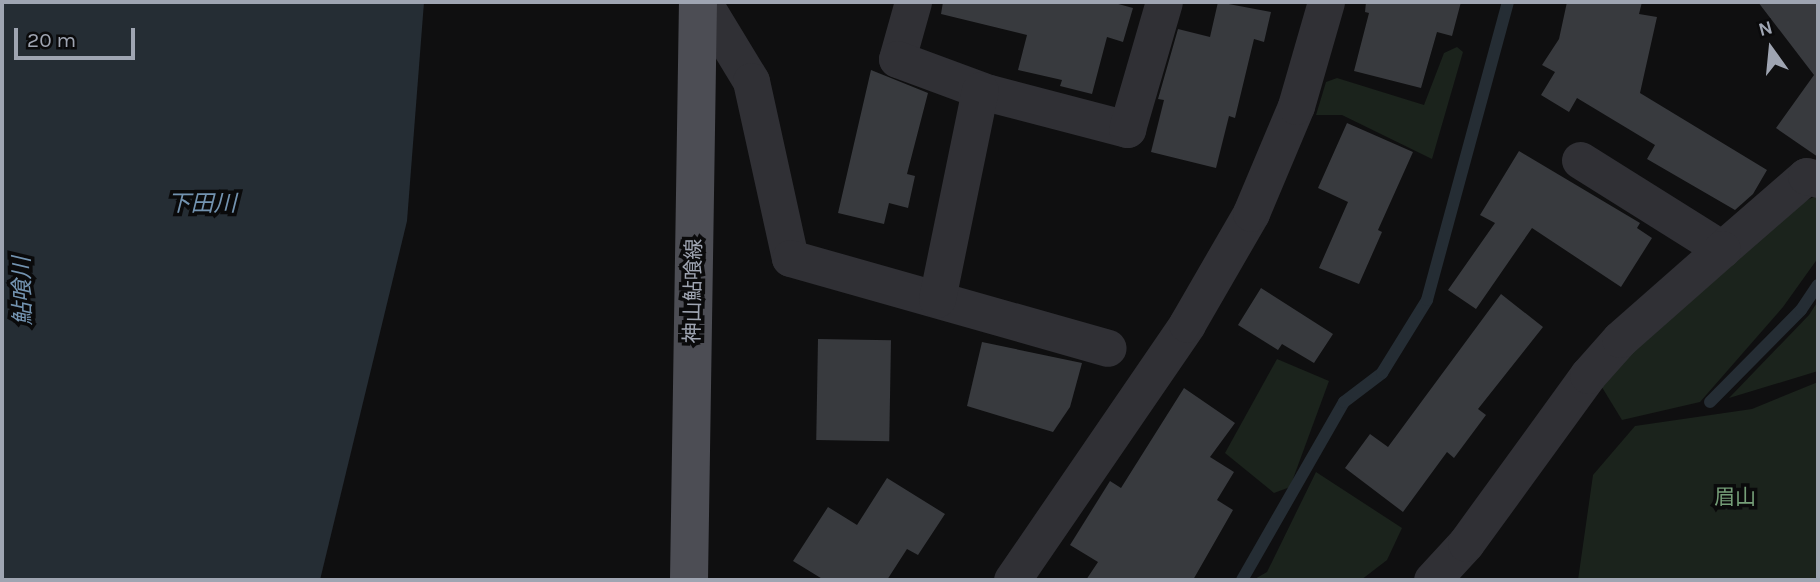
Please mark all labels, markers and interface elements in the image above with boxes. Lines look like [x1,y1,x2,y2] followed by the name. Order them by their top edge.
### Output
[18,14,138,58] scale bar
[1736,14,1806,84] north arrow
[1756,16,1775,41] text: N
[27,28,76,52] text: 20 m
[168,190,236,218] water label: 下田川
[679,238,707,344] street label: 神山鮎喰線
[9,256,37,326] water label: 鮎喰川
[1714,484,1756,510] park label: 眉山

